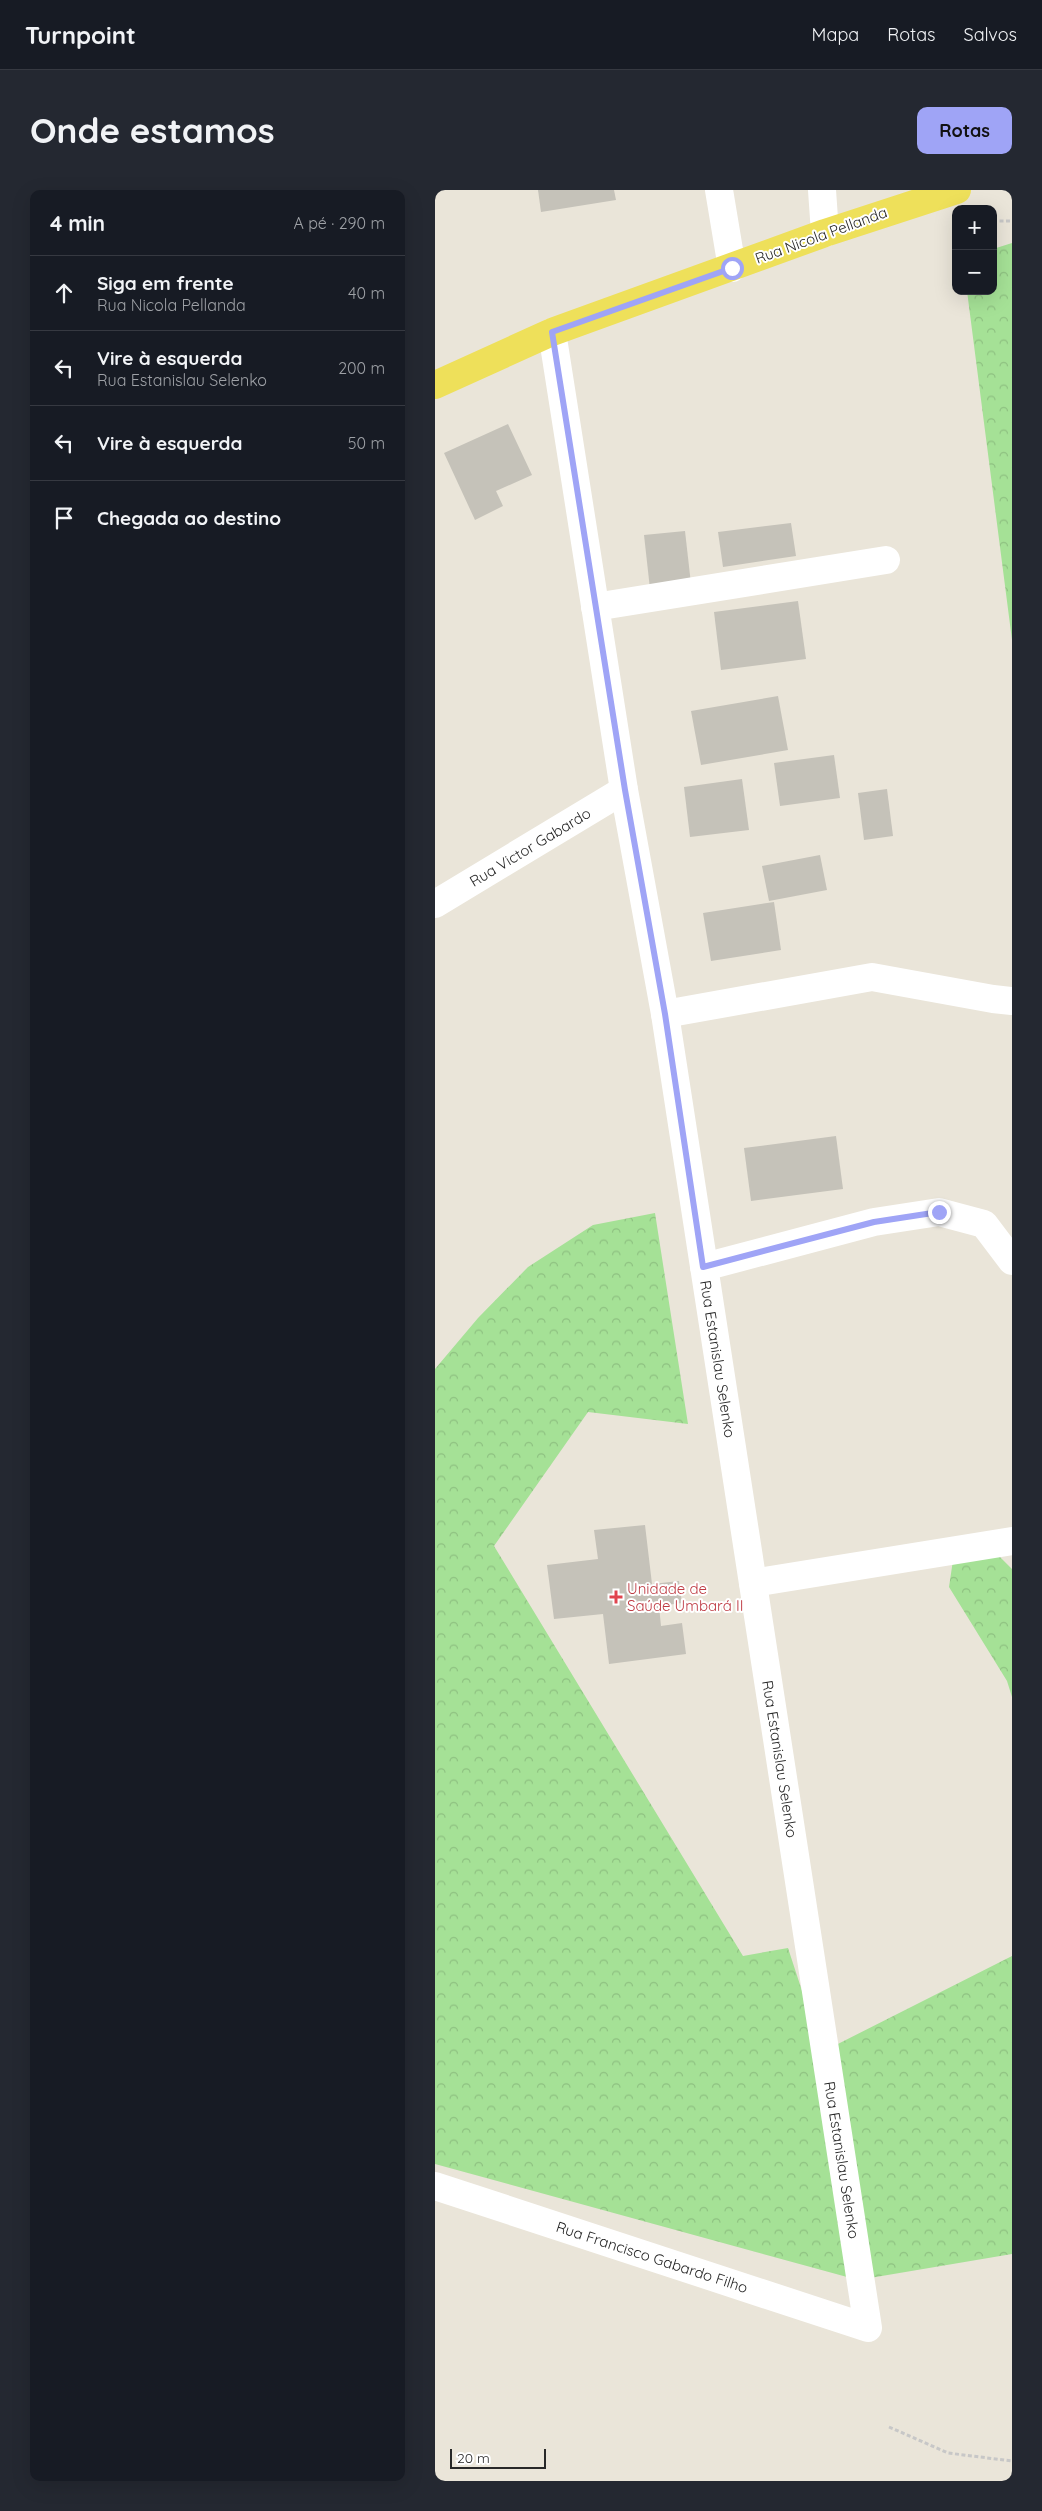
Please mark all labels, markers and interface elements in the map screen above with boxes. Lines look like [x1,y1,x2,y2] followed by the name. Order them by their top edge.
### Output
[25,20,136,50] text: Turnpoint
[812,23,859,46] text: Mapa
[887,23,936,46] text: Rotas
[964,23,1017,46] text: Salvos
[917,107,1012,154] button: Rotas
[30,108,275,152] text: Onde estamos
[752,202,890,268] street label: Rua Nicola Pellanda
[952,205,997,295] map controls
[952,205,997,250] button: +
[50,210,105,236] text: 4 min
[293,213,385,233] text: A pé · 290 m
[952,250,997,295] button: −
[721,257,744,280] route start
[97,271,234,295] text: Siga em frente
[50,279,78,307] icon: ahead
[348,283,385,303] text: 40 m
[97,295,246,315] text: Rua Nicola Pellanda
[97,346,242,370] text: Vire à esquerda
[50,354,78,382] icon: left
[338,358,385,378] text: 200 m
[97,370,267,390] text: Rua Estanislau Selenko
[50,429,78,457] icon: left
[97,431,242,455] text: Vire à esquerda
[348,433,385,453] text: 50 m
[50,504,78,532] icon: arrive
[97,506,281,530] text: Chegada ao destino
[466,803,594,891] street label: Rua Victor Gabardo
[928,1201,951,1224] route end
[696,1279,740,1439] street label: Rua Estanislau Selenko
[627,1579,743,1615] place label: Unidade de Saúde Umbará II
[609,1590,623,1604] marker: Unidade de Saúde Umbará II
[758,1679,802,1839] street label: Rua Estanislau Selenko
[820,2080,864,2240] street label: Rua Estanislau Selenko
[554,2217,750,2297] street label: Rua Francisco Gabardo Filho
[450,2446,546,2469] scale bar
[457,2449,490,2467] text: 20 m

